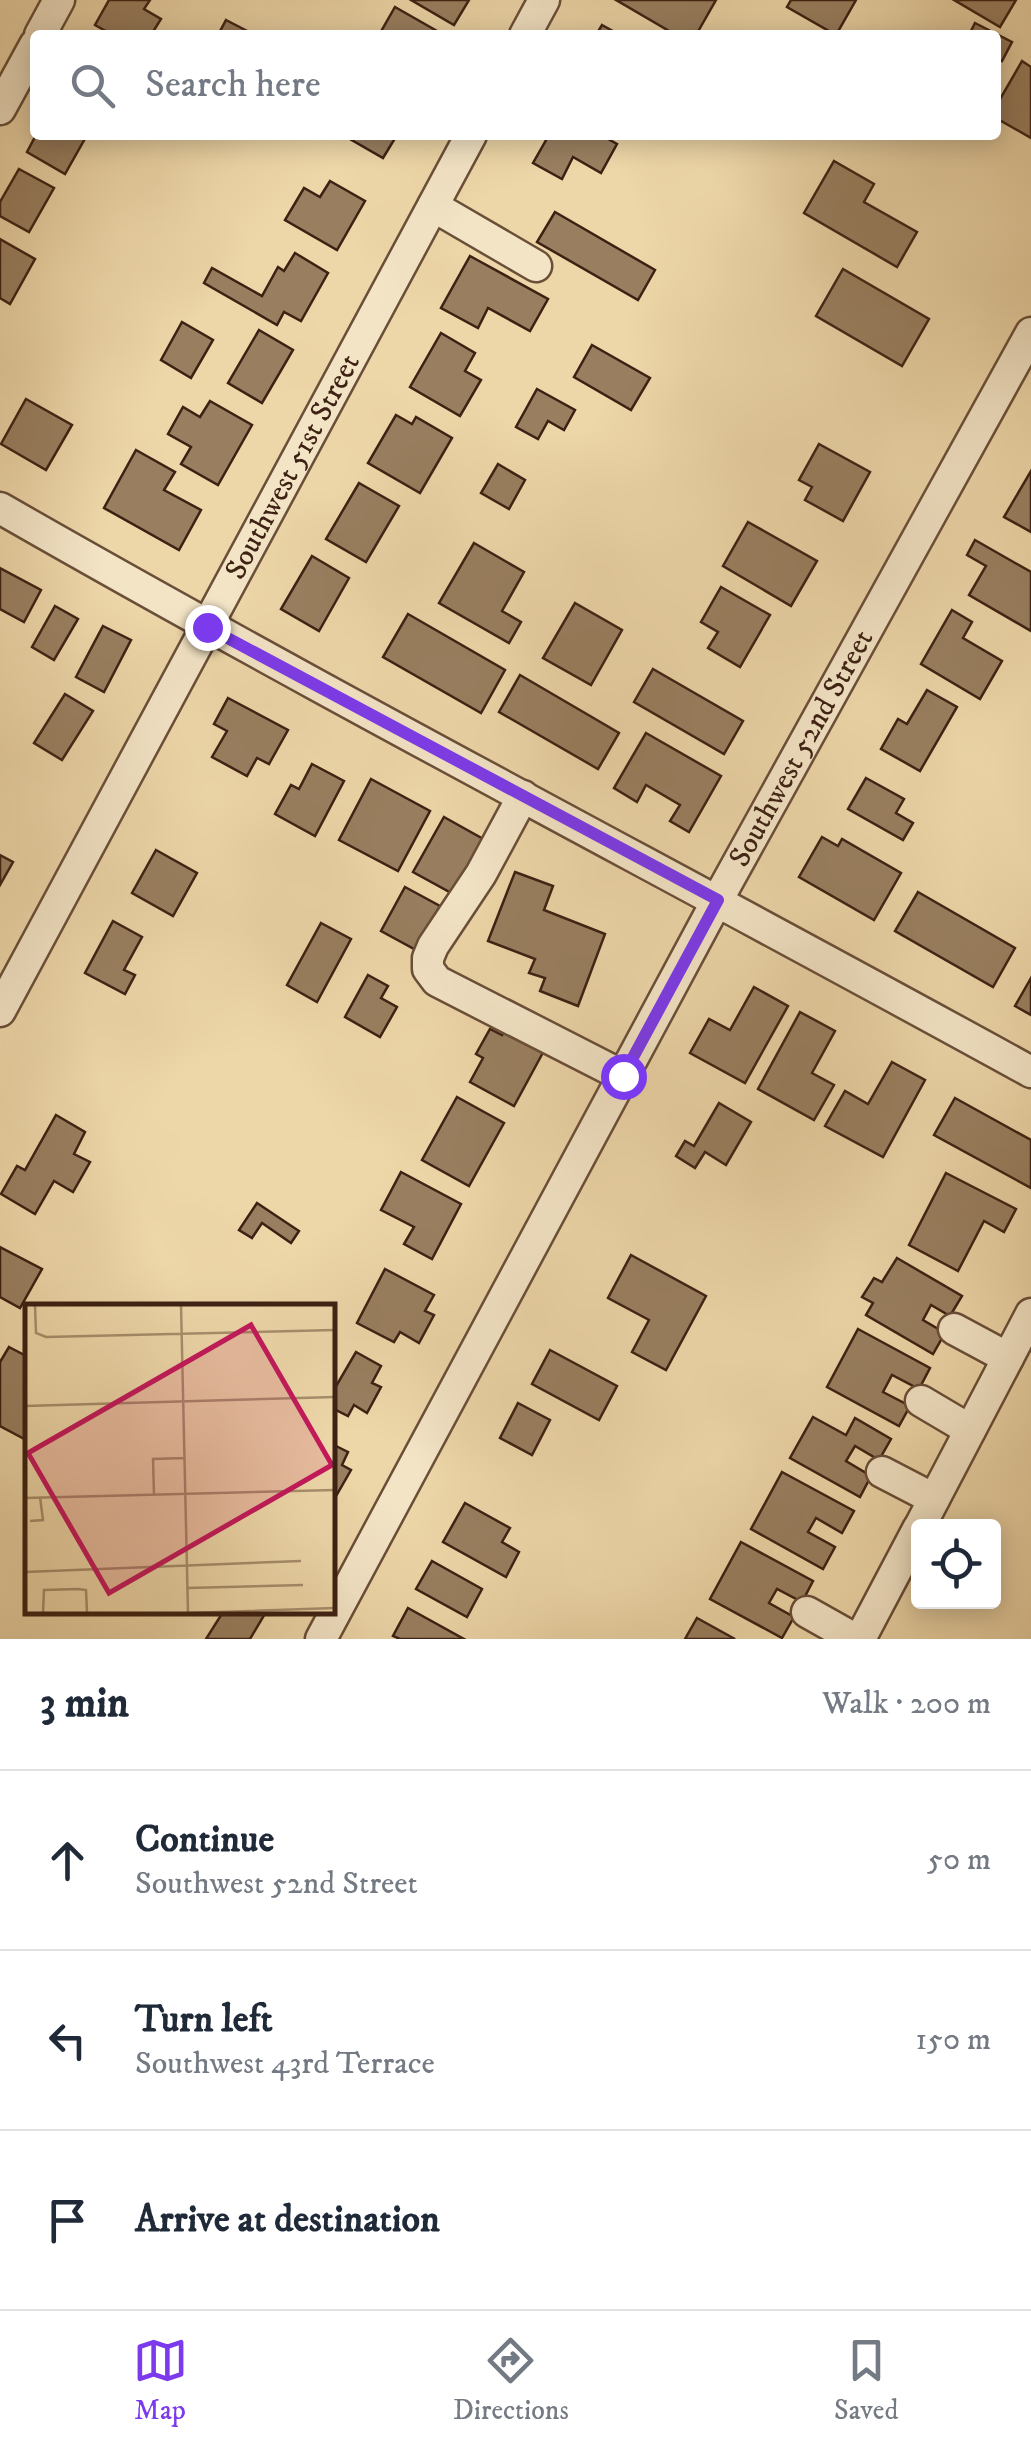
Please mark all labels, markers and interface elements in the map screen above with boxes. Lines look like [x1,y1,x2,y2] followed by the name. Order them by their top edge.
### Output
[30,30,1001,140] search box
[65,58,120,113] icon: search
[145,61,321,109] text: Search here
[217,348,368,586] street label: Southwest 51st Street
[185,605,231,651] route end
[721,623,882,873] street label: Southwest 52nd Street
[601,1054,647,1100] route start
[25,1304,335,1614] inset map
[911,1519,1001,1609] map controls
[911,1519,1001,1609] button: locate
[40,1678,129,1730] text: 3 min
[822,1684,991,1724] text: Walk · 200 m
[135,1816,274,1864] text: Continue
[40,1833,95,1888] icon: ahead
[927,1840,991,1880] text: 50 m
[135,1864,418,1904] text: Southwest 52nd Street
[135,1996,273,2044] text: Turn left
[40,2013,95,2068] icon: left
[915,2020,991,2060] text: 150 m
[135,2044,435,2084] text: Southwest 43rd Terrace
[40,2193,95,2248] icon: arrive
[135,2196,440,2244] text: Arrive at destination
[133,2333,188,2428] tab: Map
[453,2333,569,2428] tab: Directions
[834,2333,898,2428] tab: Saved

